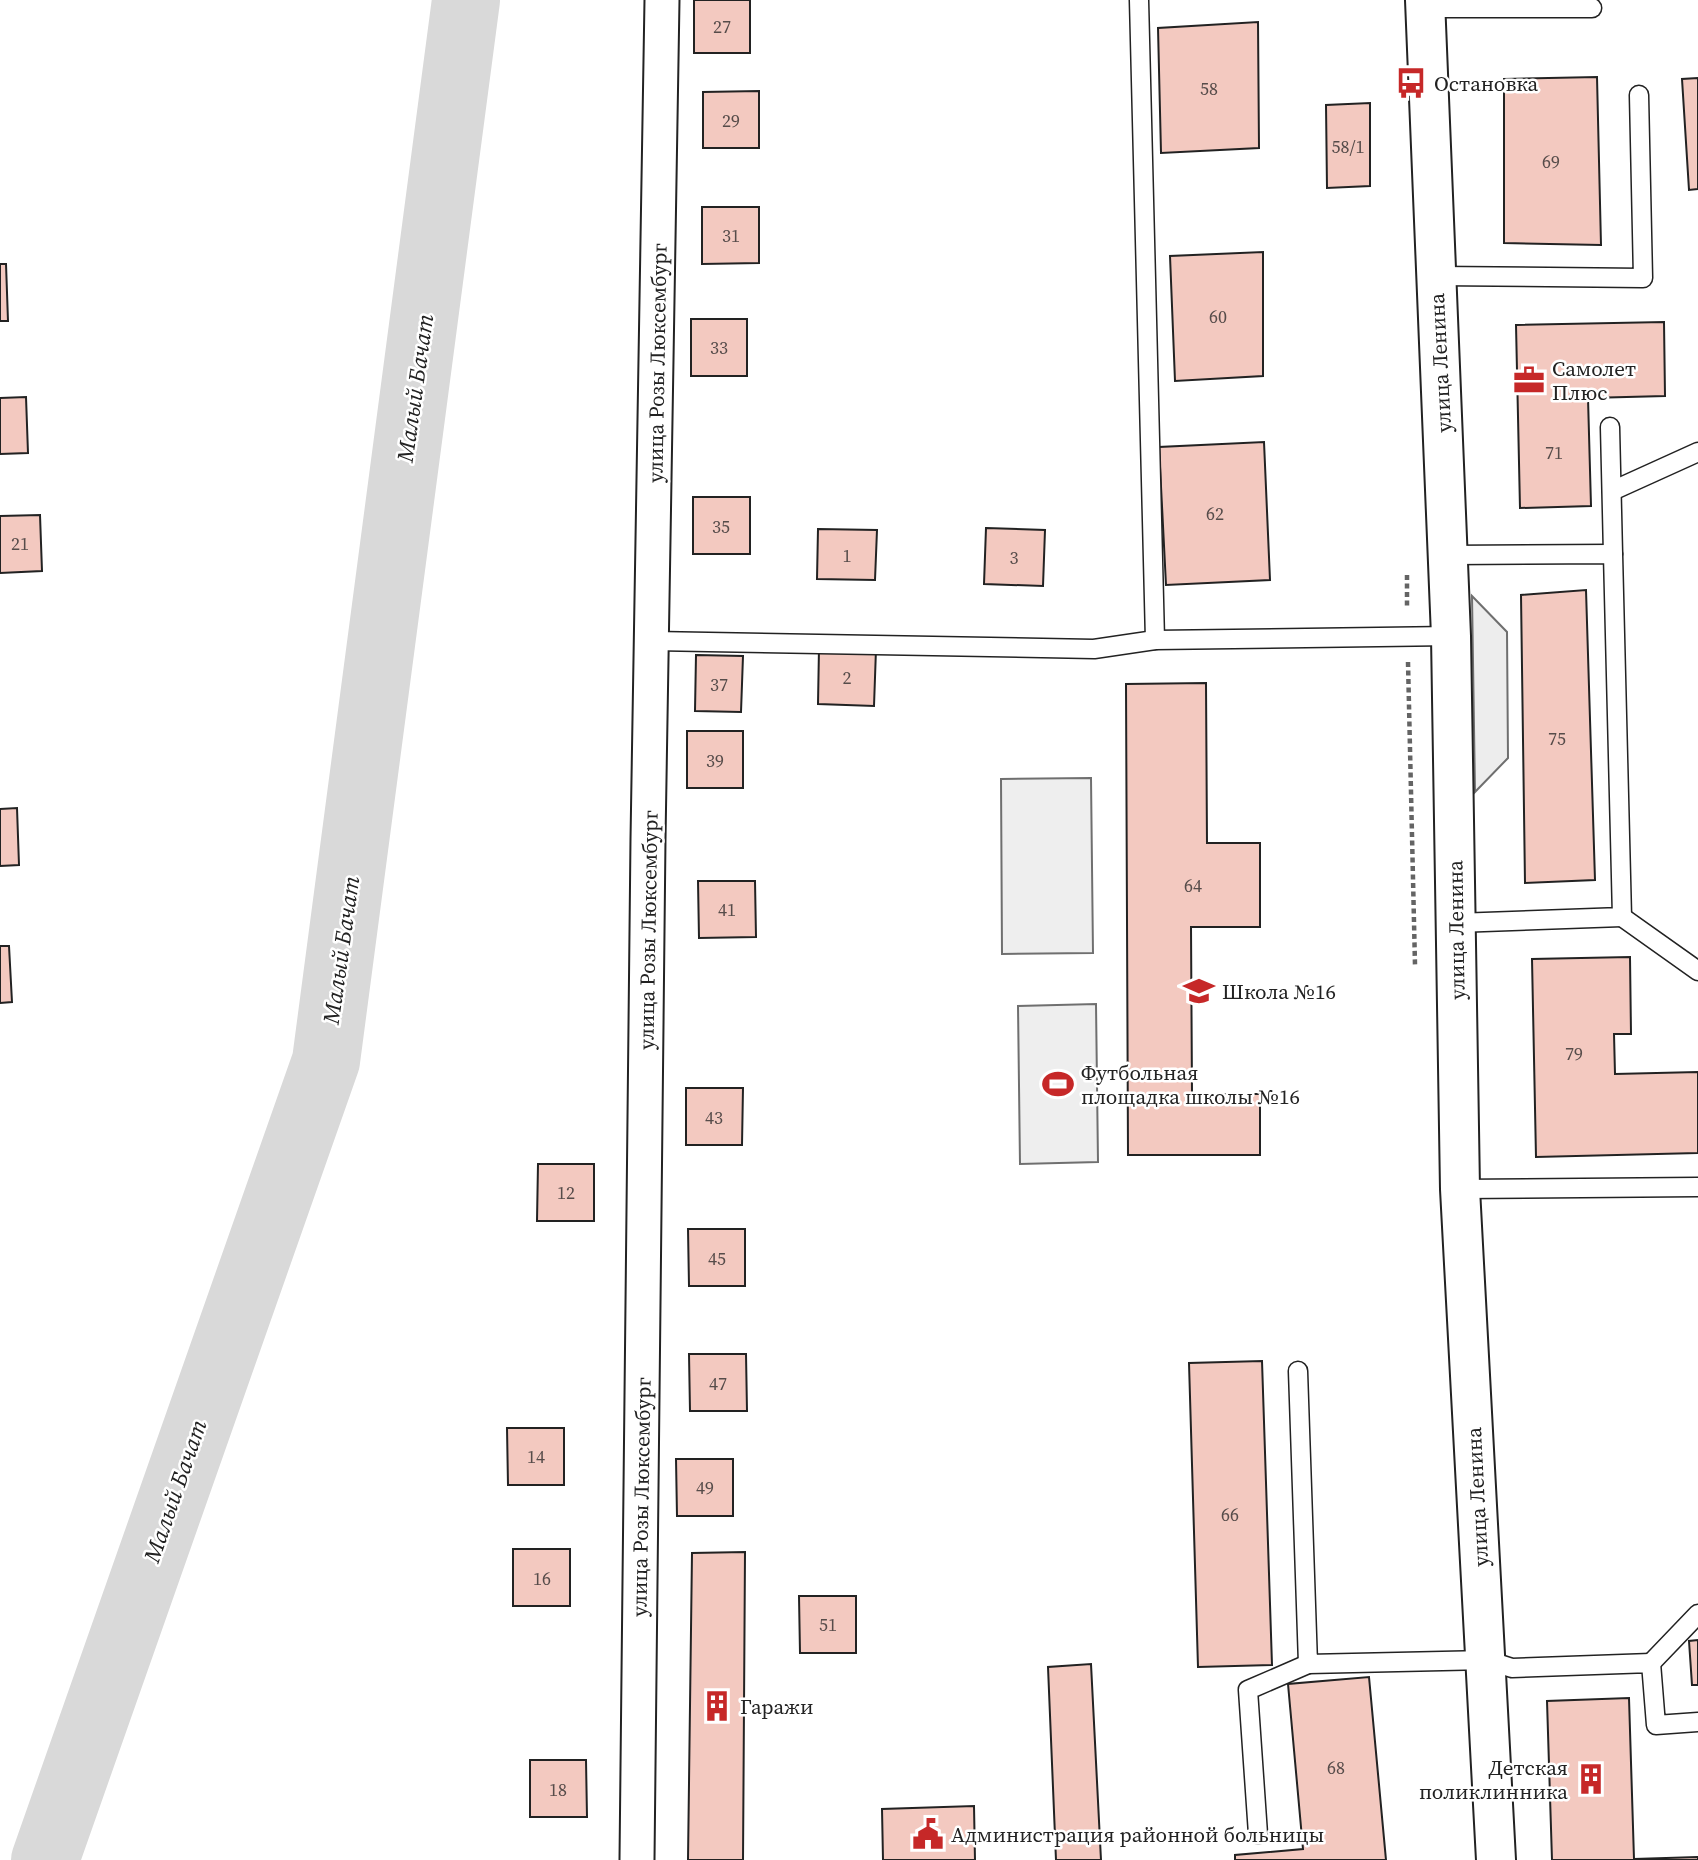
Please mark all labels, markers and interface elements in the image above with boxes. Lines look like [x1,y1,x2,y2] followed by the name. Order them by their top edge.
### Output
[713,14,731,39] house number: 27
[1394,66,1428,100] bus stop icon: Остановка
[1434,69,1539,98] place label: Остановка
[1200,76,1218,101] house number: 58
[722,108,740,133] house number: 29
[1332,134,1364,159] house number: 58/1
[1542,149,1560,174] house number: 69
[722,223,740,248] house number: 31
[640,243,674,483] street label: улица Розы Люксембург
[1422,292,1458,433] street label: улица Ленина
[1209,304,1227,329] house number: 60
[389,312,441,465] water label: Малый Бачат
[710,335,728,360] house number: 33
[1552,354,1636,407] place label: Самолет Плюс
[1512,363,1546,397] office icon: Самолет Плюс
[1545,440,1563,465] house number: 71
[1206,501,1224,526] house number: 62
[712,514,730,539] house number: 35
[11,531,29,556] house number: 21
[843,543,852,568] house number: 1
[1010,545,1019,570] house number: 3
[843,665,852,690] house number: 2
[710,672,728,697] house number: 37
[1548,726,1566,751] house number: 75
[706,748,724,773] house number: 39
[631,810,665,1050] street label: улица Розы Люксембург
[1440,860,1472,1000] street label: улица Ленина
[1184,873,1202,898] house number: 64
[315,874,367,1027] water label: Малый Бачат
[718,897,736,922] house number: 41
[1182,974,1216,1008] school or university icon: Школа №16
[1222,977,1336,1006] place label: Школа №16
[1565,1041,1583,1066] house number: 79
[1081,1058,1300,1111] place label: Футбольная площадка школы №16
[1041,1067,1075,1101] sports icon: Футбольная площадка школы №16
[705,1105,723,1130] house number: 43
[557,1180,575,1205] house number: 12
[708,1246,726,1271] house number: 45
[709,1371,727,1396] house number: 47
[624,1377,658,1617] street label: улица Розы Люксембург
[135,1415,214,1568] water label: Малый Бачат
[1459,1426,1495,1567] street label: улица Ленина
[527,1444,545,1469] house number: 14
[696,1475,714,1500] house number: 49
[1221,1502,1239,1527] house number: 66
[533,1566,551,1591] house number: 16
[819,1612,837,1637] house number: 51
[700,1689,734,1723] building icon: Гаражи
[740,1692,814,1721] place label: Гаражи
[1419,1753,1568,1806] place label: Детская поликлинника
[1327,1755,1345,1780] house number: 68
[1574,1762,1608,1796] building icon: Детская поликлинника
[549,1777,567,1802] house number: 18
[911,1817,945,1851] public building icon: Администрация районной больницы
[951,1820,1324,1849] place label: Администрация районной больницы

